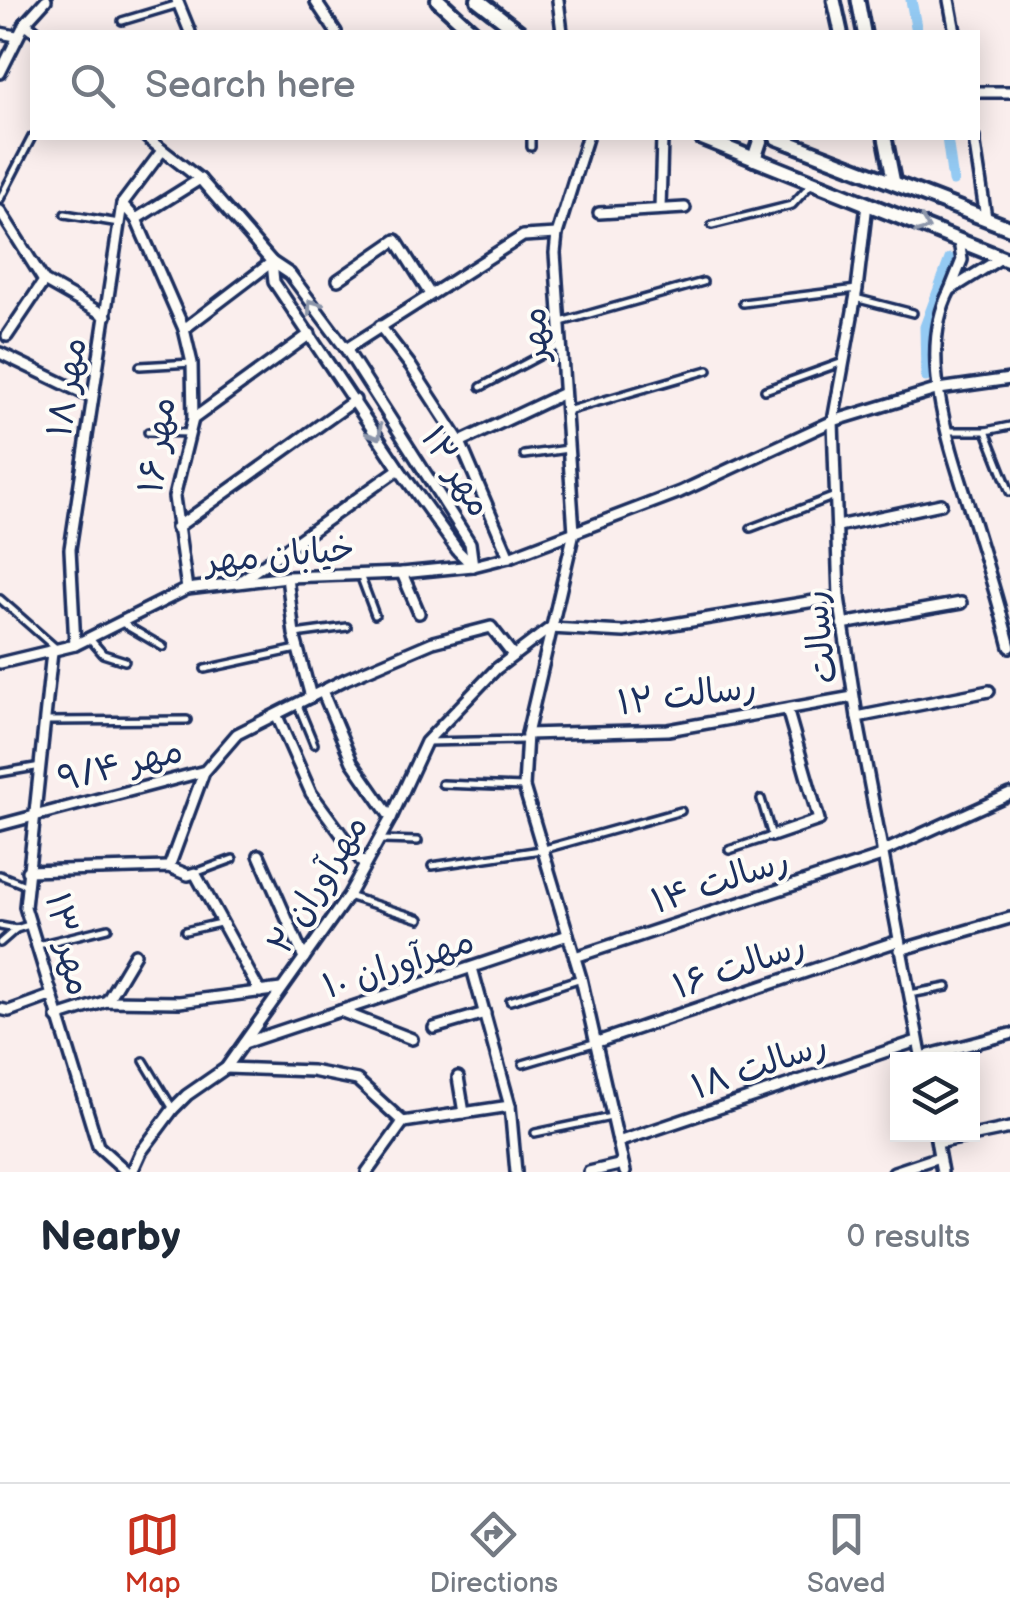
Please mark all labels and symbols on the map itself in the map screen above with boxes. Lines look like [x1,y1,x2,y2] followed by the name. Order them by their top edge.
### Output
[913,215,930,235] one-way arrow
[308,299,325,317] one-way arrow
[513,306,559,365] street label: مهر
[38,334,97,440] street label: مهر ۱۸
[129,394,186,496] street label: مهر ۱۶
[411,419,501,525] street label: مهر ۱۲
[363,422,382,440] one-way arrow
[201,528,356,584] street label: خیابان مهر
[793,588,848,686] street label: رسالت
[615,666,759,725] street label: رسالت ۱۲
[54,729,187,802] street label: مهر ۹/۴
[259,807,378,962] street label: مهرآوران ۲
[646,839,795,924] street label: رسالت ۱۴
[35,889,100,1000] street label: مهر ۱۳
[317,920,479,1009] street label: مهرآوران ۱۰
[668,924,811,1009] street label: رسالت ۱۶
[686,1023,833,1110] street label: رسالت ۱۸

